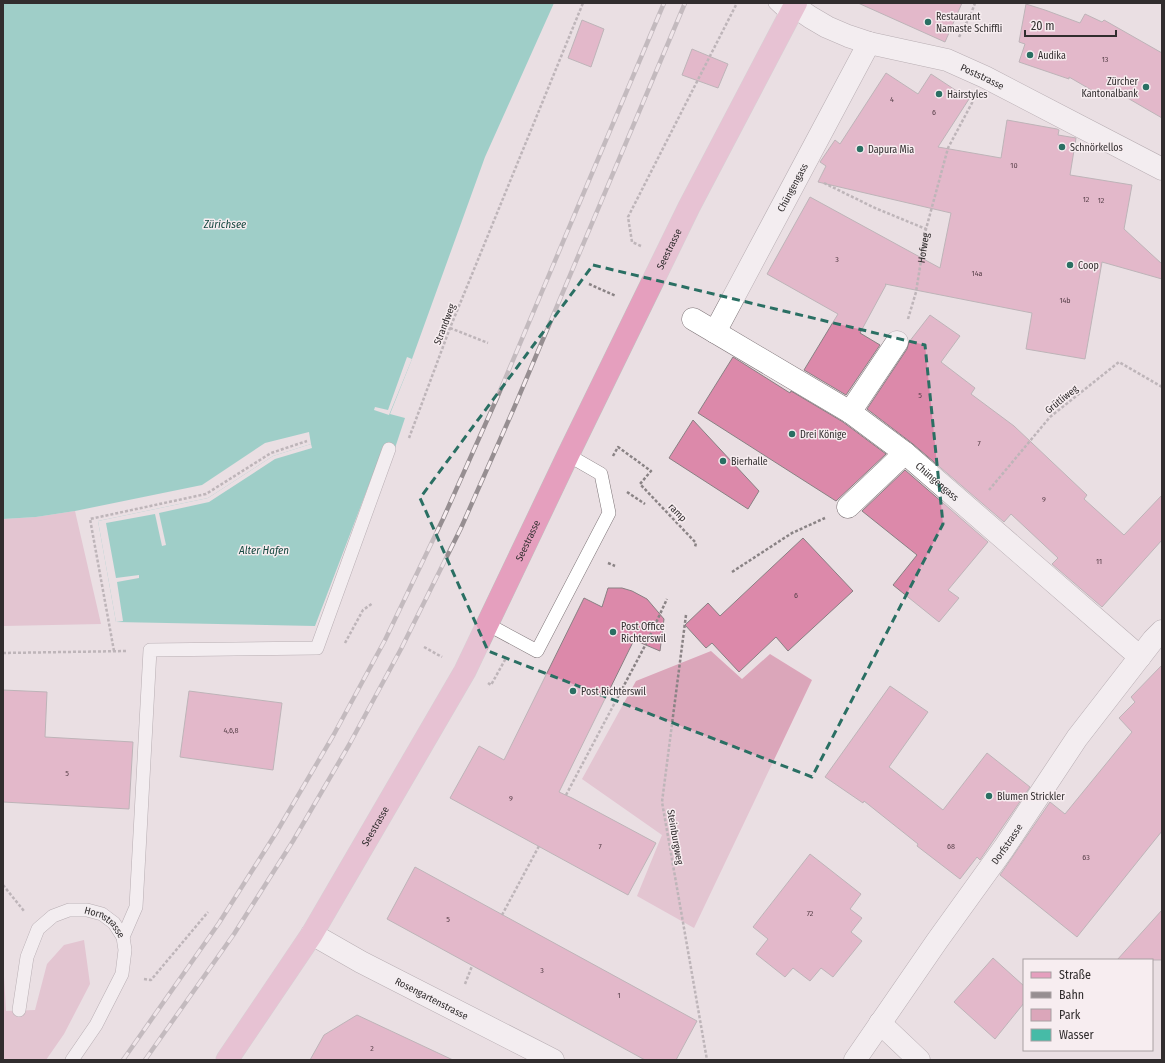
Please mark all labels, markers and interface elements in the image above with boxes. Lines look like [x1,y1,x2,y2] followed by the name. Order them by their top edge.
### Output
[936,11,1002,35] place label: Restaurant Namaste Schiffli
[1025,12,1116,38] scale bar
[923,17,933,27] marker: Restaurant Namaste Schiffli
[1031,19,1055,33] text: 20 m
[1025,50,1035,60] marker: Audika
[1038,50,1066,62] place label: Audika
[1102,55,1109,64] house number: 13
[958,62,1006,93] street label: Poststrasse
[1081,76,1138,100] place label: Zürcher Kantonalbank
[1141,82,1151,92] marker: Zürcher Kantonalbank
[934,89,944,99] marker: Hairstyles
[947,89,988,101] place label: Hairstyles
[890,95,894,104] house number: 4
[932,108,936,117] house number: 6
[1057,142,1067,152] marker: Schnörkellos
[1070,142,1123,154] place label: Schnörkellos
[855,144,865,154] marker: Dapura Mia
[868,144,914,156] place label: Dapura Mia
[775,161,811,214] street label: Chüngengass
[1010,161,1018,170] house number: 10
[1083,195,1090,204] house number: 12
[1098,196,1105,205] house number: 12
[203,218,246,231] water label: Zürichsee
[654,227,685,272] street label: Seestrasse
[916,232,932,264] street label: Hofweg
[835,255,839,264] house number: 3
[1065,260,1075,270] marker: Coop
[1078,260,1099,272] place label: Coop
[972,269,983,278] house number: 14a
[1059,296,1071,305] house number: 14b
[432,302,458,347] street label: Strandweg
[1043,383,1081,417] street label: Grütliweg
[918,391,922,400] house number: 5
[787,429,797,439] marker: Drei Könige
[800,429,847,441] place label: Drei Könige
[977,439,981,448] house number: 7
[718,456,728,466] marker: Bierhalle
[731,456,768,468] place label: Bierhalle
[913,460,961,504] street label: Chüngengass
[1042,495,1046,504] house number: 9
[666,501,689,524] street label: ramp
[513,518,543,563] street label: Seestrasse
[238,544,289,557] water label: Alter Hafen
[1096,557,1102,566] house number: 11
[794,591,798,600] house number: 6
[621,621,666,645] place label: Post Office Richterswil
[608,627,618,637] marker: Post Office Richterswil
[568,686,578,696] marker: Post Richterswil
[581,686,646,698] place label: Post Richterswil
[223,726,239,735] house number: 4,6,8
[65,769,69,778] house number: 5
[984,791,994,801] marker: Blumen Strickler
[997,791,1065,803] place label: Blumen Strickler
[509,794,513,803] house number: 9
[360,804,392,848] street label: Seestrasse
[664,809,686,866] street label: Steinburgweg
[989,822,1025,867] street label: Dorfstrasse
[598,842,602,851] house number: 7
[947,842,955,851] house number: 68
[1082,853,1090,862] house number: 63
[83,905,127,941] street label: Hornstrasse
[807,909,814,918] house number: 72
[446,915,450,924] house number: 5
[1023,959,1153,1051] legend
[540,966,544,975] house number: 3
[1059,968,1091,982] text: Straße
[393,975,470,1023] street label: Rosengartenstrasse
[1059,988,1084,1002] text: Bahn
[617,991,621,1000] house number: 1
[1059,1008,1081,1022] text: Park
[1059,1028,1094,1042] text: Wasser
[370,1044,374,1053] house number: 2

